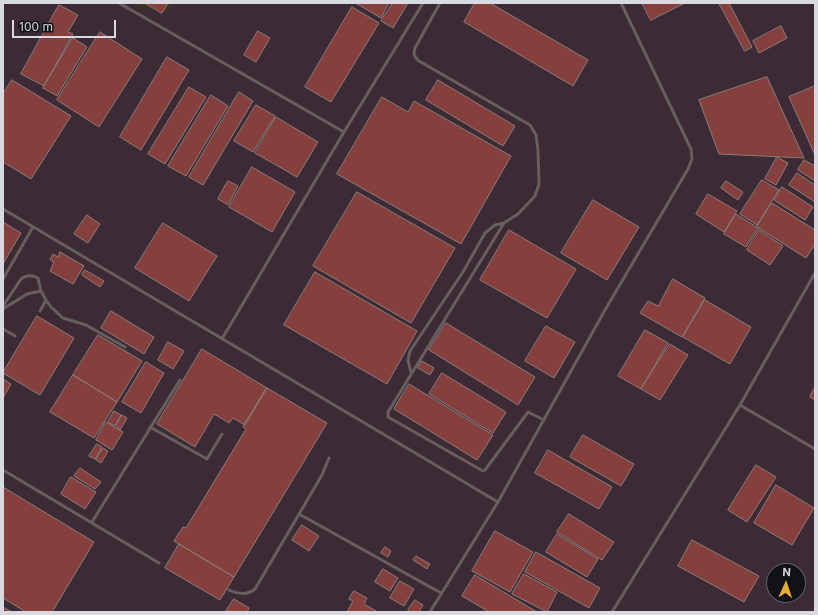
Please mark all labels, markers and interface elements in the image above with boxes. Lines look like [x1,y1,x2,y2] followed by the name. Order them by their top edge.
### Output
[14,12,118,38] scale bar
[19,19,53,34] text: 100 m
[766,563,806,603] north arrow
[782,565,791,579] text: N

